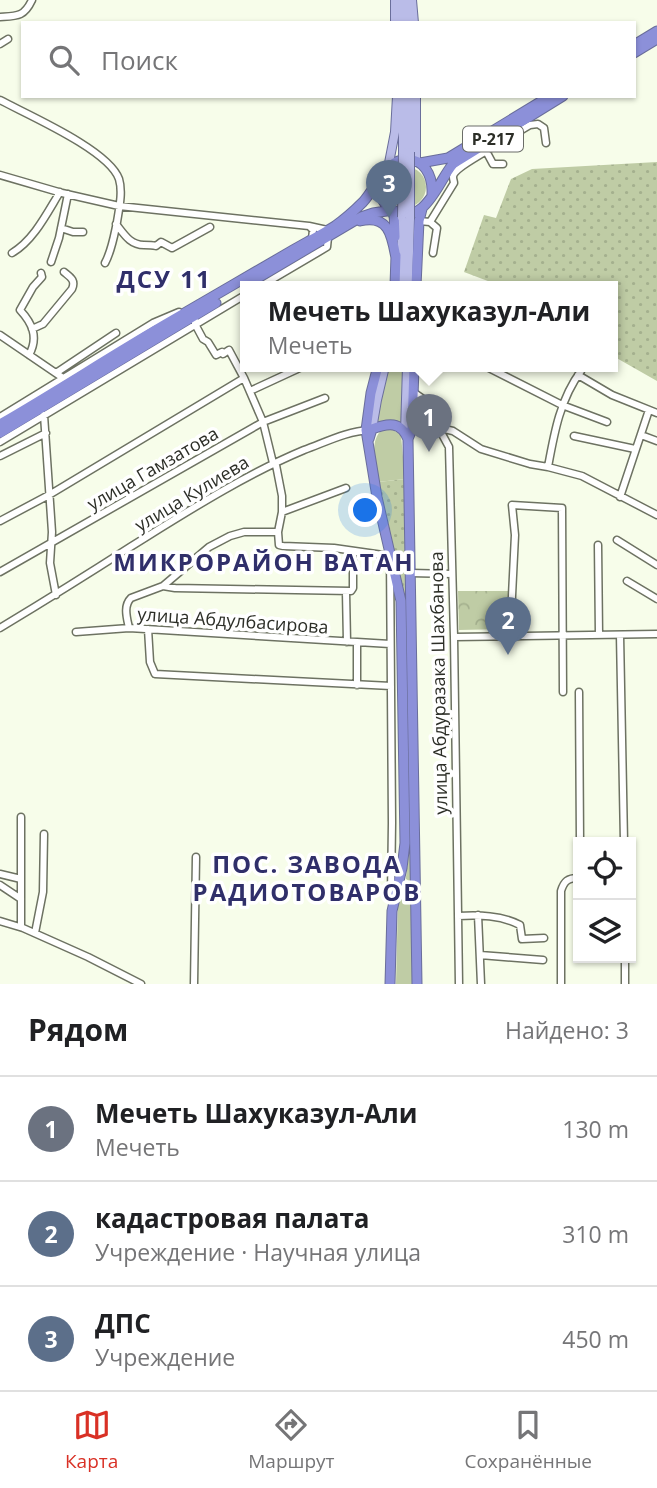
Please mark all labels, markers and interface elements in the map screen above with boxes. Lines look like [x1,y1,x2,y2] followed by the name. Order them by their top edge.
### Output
[21,21,636,98] search box
[45,41,83,79] icon: search
[101,42,178,78] text: Поиск
[463,127,523,152] road number: Р-217
[366,160,412,218] pin: 3
[116,262,212,295] district label: ДСУ 11
[240,281,618,372] popup
[268,293,590,329] text: Мечеть Шахуказул-Али
[268,329,353,361] text: Мечеть
[406,394,452,452] pin: 1
[83,421,222,515] street label: улица Гамзатова
[130,450,253,537] street label: улица Кулиева
[348,493,382,527] your location
[113,545,415,578] district label: МИКРОРАЙОН ВАТАН
[424,551,452,815] street label: улица Абдуразака Шахбанова
[485,597,531,655] pin: 2
[137,601,329,639] street label: улица Абдулбасирова
[573,837,636,963] map controls
[573,837,636,900] button: locate
[193,847,421,908] district label: ПОС. ЗАВОДА РАДИОТОВАРОВ
[573,900,636,963] button: layers
[28,1009,128,1050] text: Рядом
[505,1014,629,1046] text: Найдено: 3
[95,1095,418,1131] text: Мечеть Шахуказул-Али
[44,1113,58,1145] text: 1
[562,1113,629,1145] text: 130 m
[95,1131,180,1163] text: Мечеть
[95,1200,370,1236] text: кадастровая палата
[44,1218,58,1250] text: 2
[562,1218,629,1250] text: 310 m
[95,1236,421,1268] text: Учреждение · Научная улица
[95,1305,151,1341] text: ДПС
[44,1323,58,1355] text: 3
[562,1323,629,1355] text: 450 m
[95,1341,235,1373] text: Учреждение
[65,1406,118,1474] tab: Карта
[248,1406,335,1474] tab: Маршрут
[464,1406,592,1474] tab: Сохранённые

